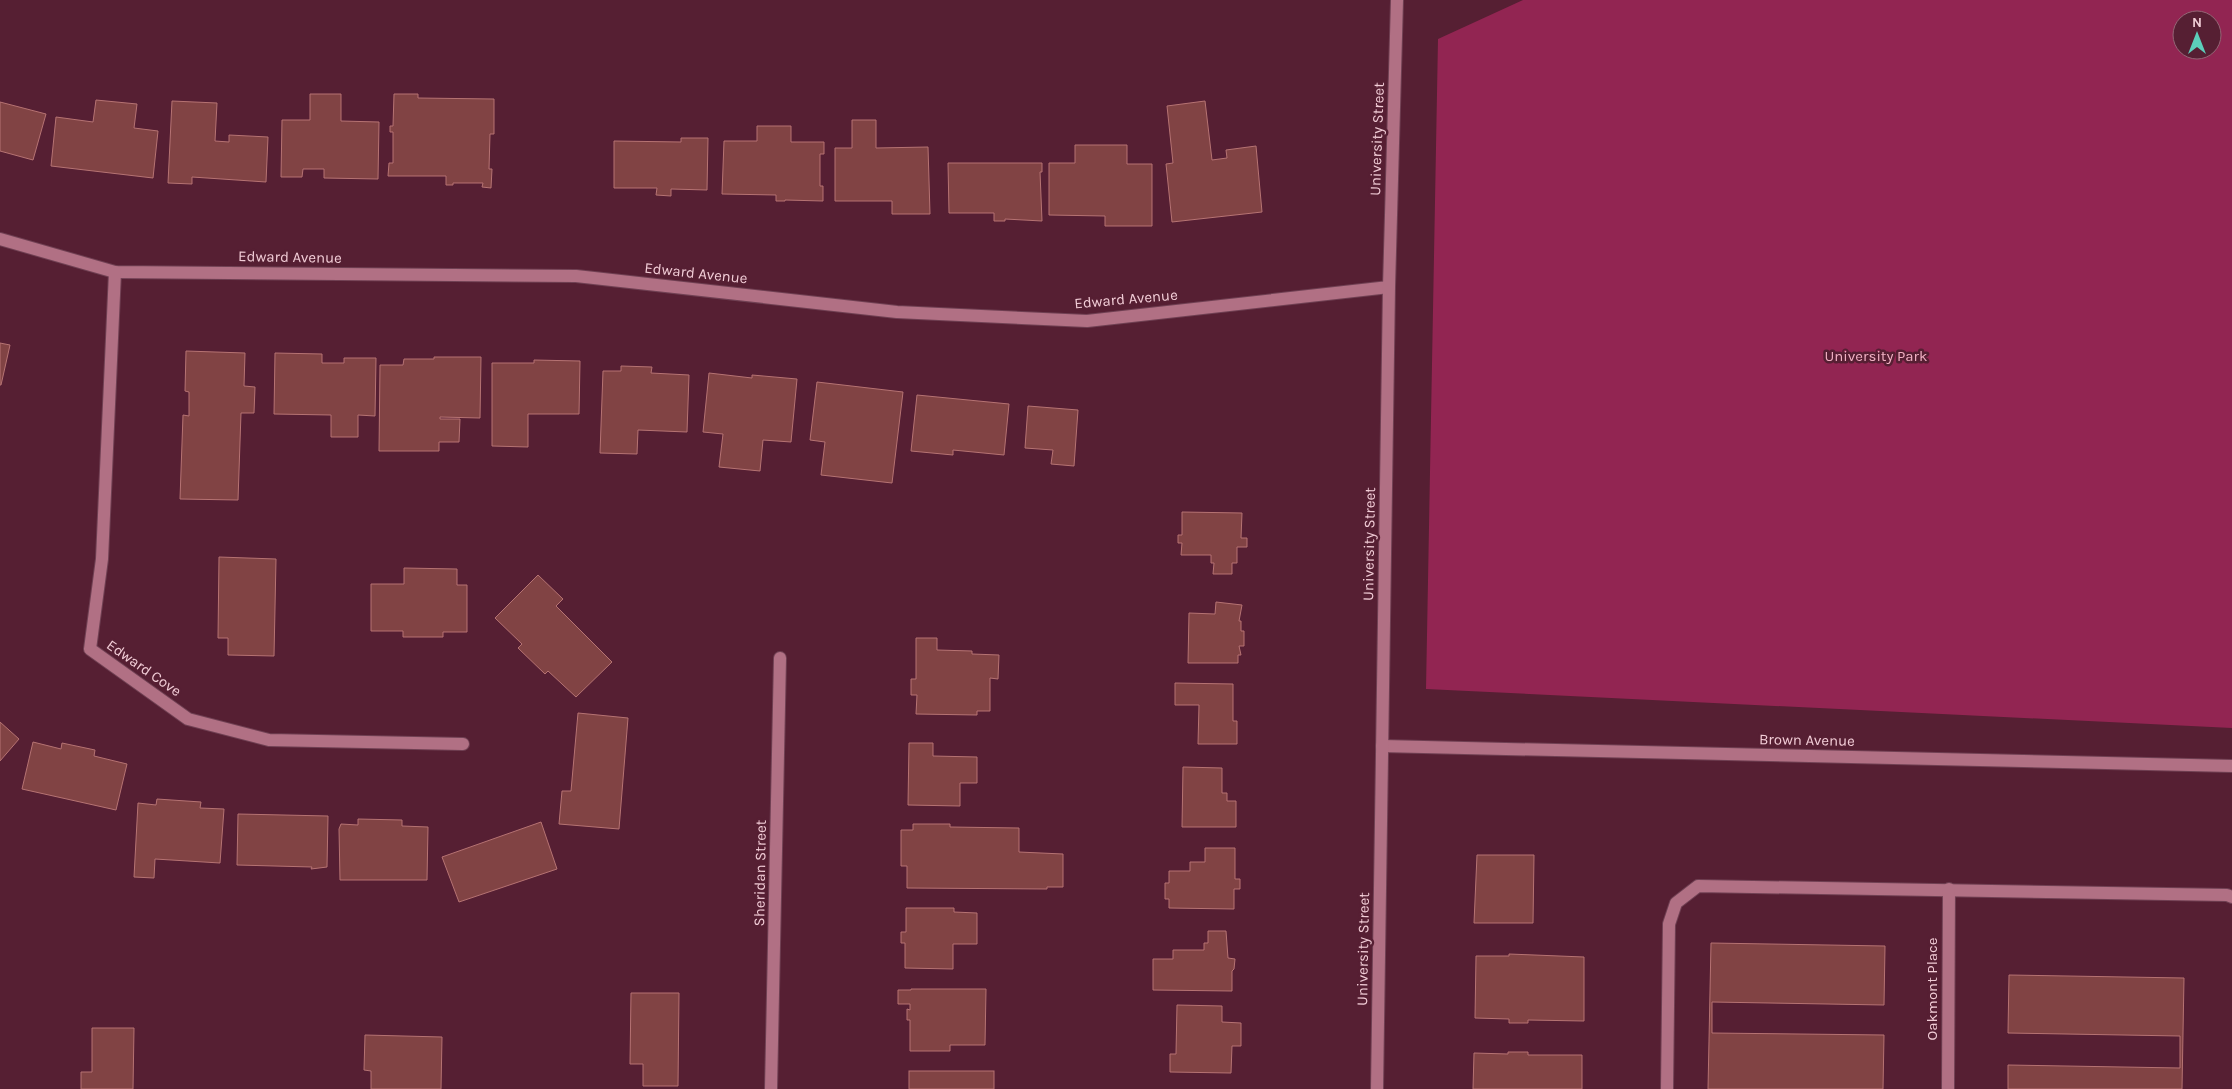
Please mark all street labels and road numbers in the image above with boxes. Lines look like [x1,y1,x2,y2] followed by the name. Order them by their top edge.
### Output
[1366,82,1388,196] street label: University Street
[238,247,342,267] street label: Edward Avenue
[643,259,749,287] street label: Edward Avenue
[1074,286,1178,312] street label: Edward Avenue
[1359,487,1379,601] street label: University Street
[103,636,185,700] street label: Edward Cove
[1759,730,1855,750] street label: Brown Avenue
[750,819,770,926] street label: Sheridan Street
[1353,892,1373,1006] street label: University Street
[1923,937,1941,1041] street label: Oakmont Place

